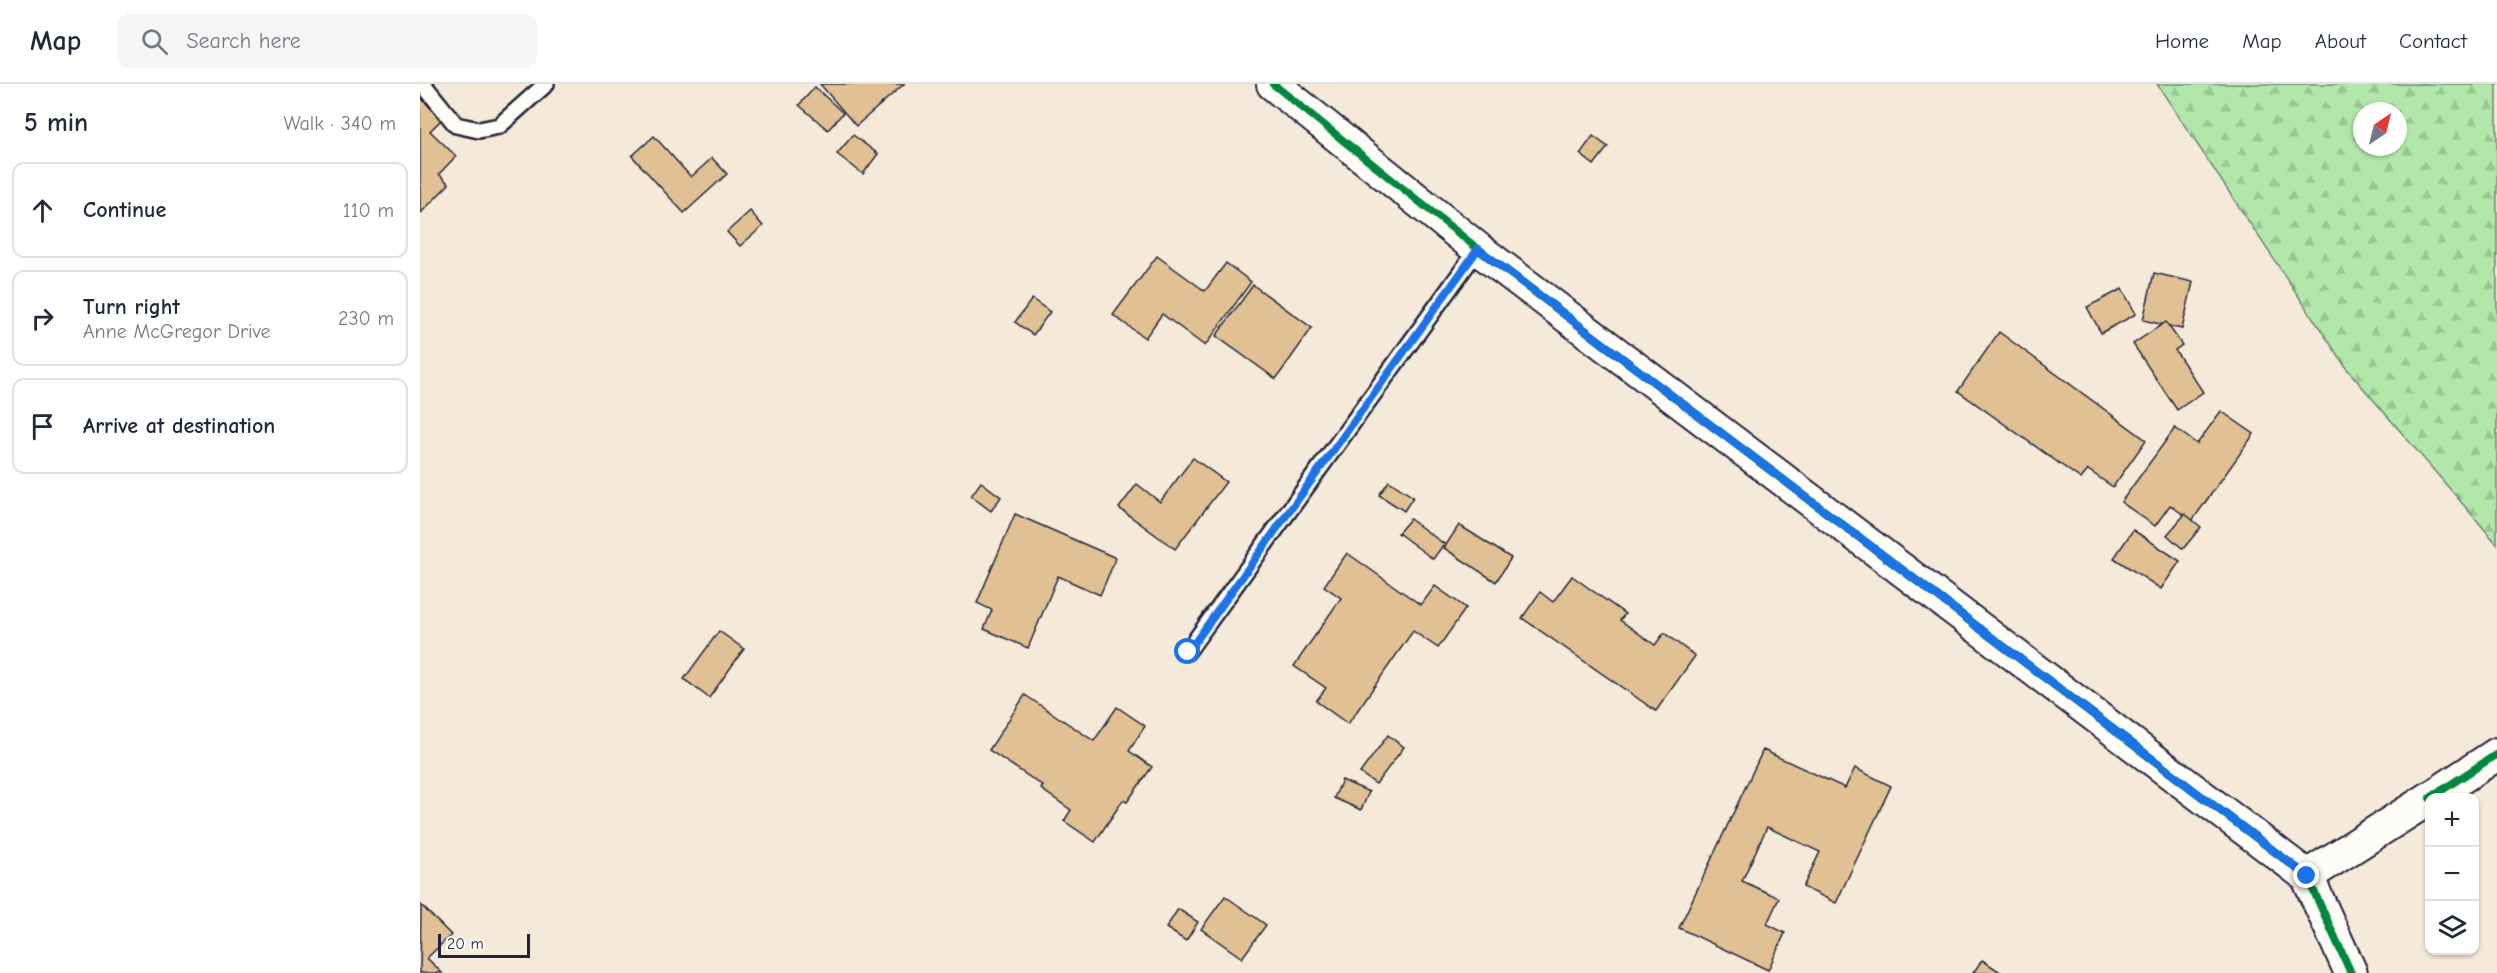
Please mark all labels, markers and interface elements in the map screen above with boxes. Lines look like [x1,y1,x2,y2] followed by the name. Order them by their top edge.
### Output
[117,14,537,68] search box
[30,25,81,57] text: Map
[138,25,171,58] icon: search
[186,28,301,54] text: Search here
[2155,29,2209,53] text: Home
[2242,29,2282,53] text: Map
[2315,29,2366,53] text: About
[2399,29,2467,53] text: Contact
[2353,102,2407,156] north arrow
[24,108,88,138] text: 5 min
[284,112,396,135] text: Walk · 340 m
[26,194,59,227] icon: ahead
[83,197,166,223] text: Continue
[343,199,394,222] text: 110 m
[83,294,180,320] text: Turn right
[26,302,59,335] icon: right
[338,307,394,330] text: 230 m
[83,320,271,343] text: Anne McGregor Drive
[26,410,59,443] icon: arrive
[83,413,275,439] text: Arrive at destination
[1174,638,1200,664] route start
[2425,793,2479,955] map controls
[2425,793,2479,847] button: +
[2425,847,2479,901] button: −
[2293,862,2319,888] route end
[2425,901,2479,955] button: layers
[438,931,530,958] scale bar
[447,935,484,953] text: 20 m

